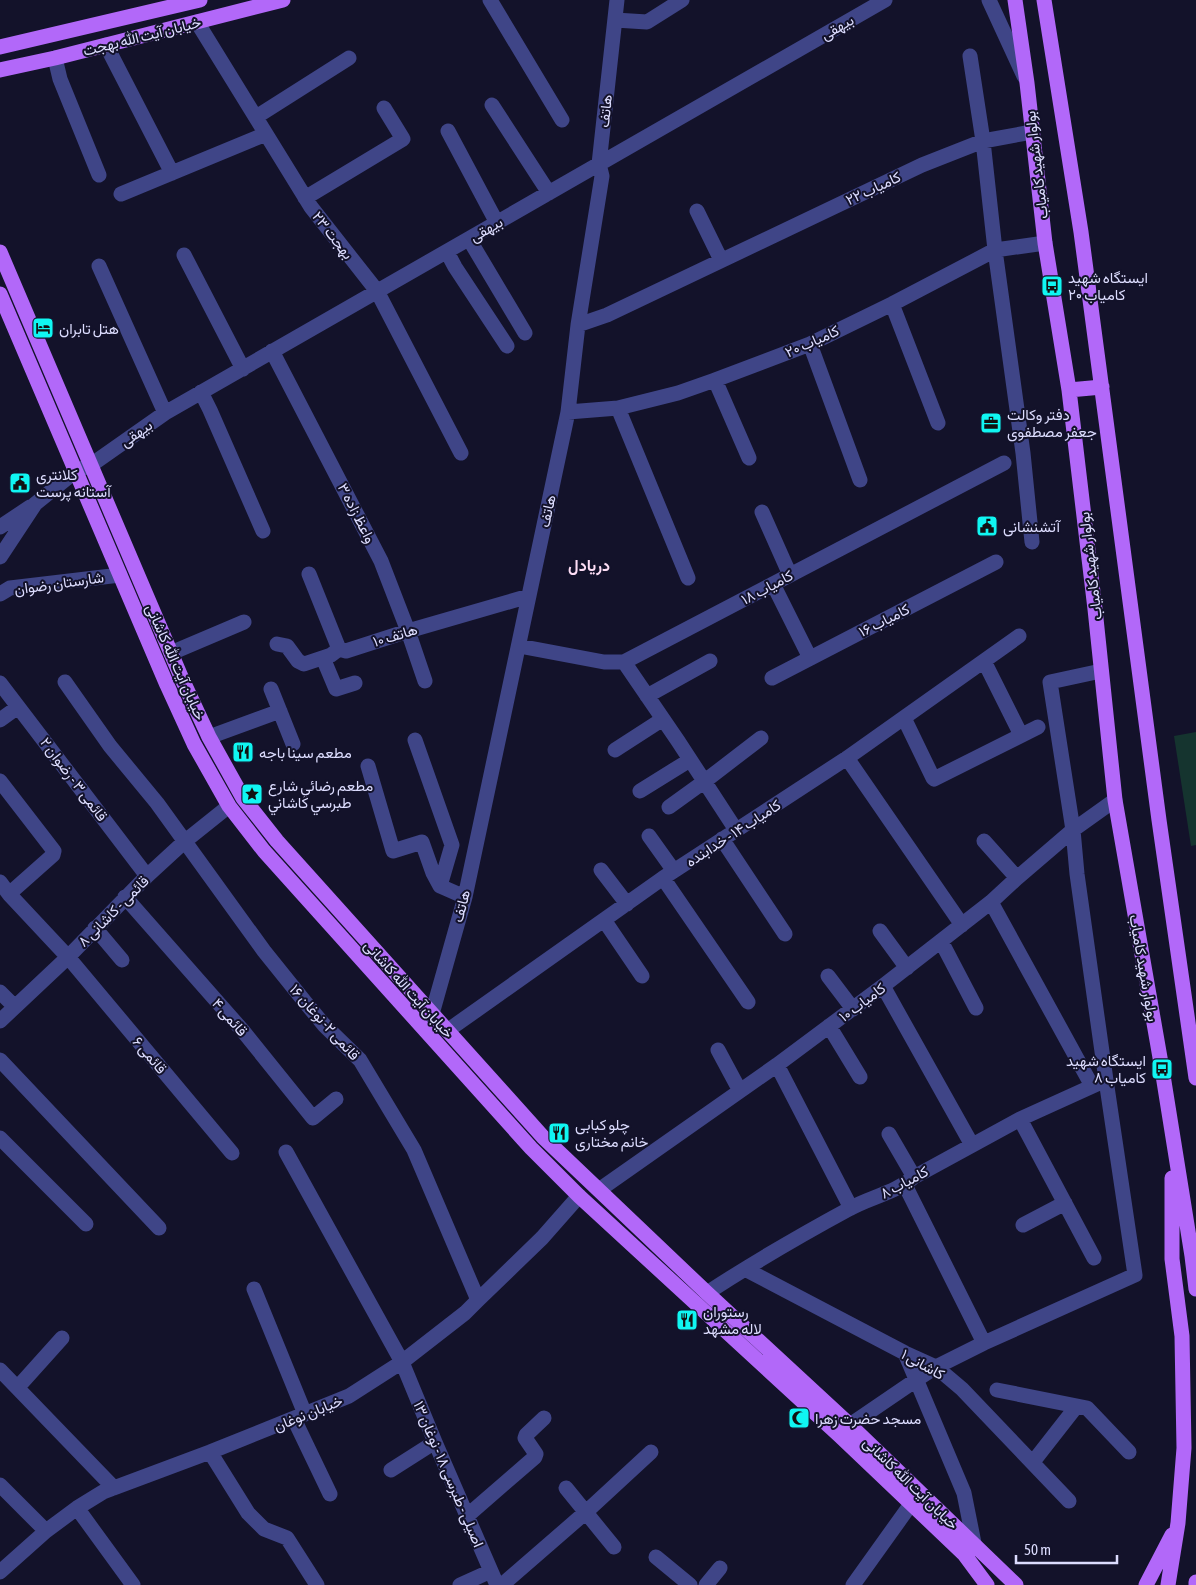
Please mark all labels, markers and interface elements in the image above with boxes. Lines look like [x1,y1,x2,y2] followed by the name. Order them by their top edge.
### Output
[817,11,858,45] street label: بیهقی
[81,13,203,60] street label: خیابان آیت الله بهجت
[595,94,615,128] street label: هاتف
[1021,110,1052,220] street label: بولوار شهید کامیاب
[843,168,904,209] street label: کامیاب ۲۲
[308,208,357,263] street label: بهجت ۲۳
[466,213,507,247] street label: بیهقی
[1068,269,1148,304] place label: ایستگاه شهید کامیاب ۲۰
[1040,274,1064,298] bus stop icon: ایستگاه شهید کامیاب ۲۰
[31,316,55,340] hotel icon: هتل تابران
[59,320,119,338] place label: هتل تابران
[782,321,842,361] street label: کامیاب ۲۰
[1007,406,1097,442] place label: دفتر وکالت جعفر مصطفوی
[979,411,1003,435] office icon: دفتر وکالت جعفر مصطفوی
[117,416,157,452] street label: بیهقی
[36,466,112,502] place label: کلانتری آستانه پرست
[8,471,32,495] public building icon: کلانتری آستانه پرست
[334,480,379,546] street label: واعظ زاده ۳
[535,493,559,529] street label: هاتف
[1075,511,1106,621] street label: بولوار شهید کامیاب
[975,514,999,538] public building icon: آتشنشانی
[1003,518,1061,537] place label: آتشنشانی
[568,556,610,576] district label: دریادل
[738,566,797,609] street label: کامیاب ۱۸
[13,568,105,599] street label: شارستان رضوان
[856,600,913,641] street label: کامیاب ۱۶
[141,601,209,724] street label: خیابان آیت الله کاشانی
[371,620,419,650] street label: هاتف ۱۰
[35,734,111,826] street label: قائمی ۳ - رضوان ۲
[231,740,255,764] restaurant icon: مطعم سينا باجه
[259,744,352,763] place label: مطعم سينا باجه
[268,777,373,816] place label: مطعم رضائي شارع طبرسي كاشاني
[240,782,264,806] place icon: مطعم رضائي شارع طبرسي كاشاني
[682,796,785,871] street label: کامیاب ۱۴ - خدابنده
[74,872,153,951] street label: قائمی - کاشانی ۸
[449,888,473,924] street label: هاتف
[1125,913,1162,1023] street label: بولوار شهید کامیاب
[359,937,457,1043] street label: خیابان آیت الله کاشانی
[835,979,889,1026] street label: کامیاب ۱۰
[285,981,364,1065] street label: قائمی ۲- نوغان ۱۶
[207,995,251,1041] street label: قائمی ۴
[128,1033,171,1078] street label: قائمی ۶
[1066,1052,1146,1087] place label: ایستگاه شهید کامیاب ۸
[1150,1057,1174,1081] bus stop icon: ایستگاه شهید کامیاب ۸
[575,1116,648,1152] place label: چلو کبابی خانم مختاری
[547,1121,571,1145] restaurant icon: چلو کبابی خانم مختاری
[877,1162,932,1203] street label: کامیاب ۸
[703,1303,762,1338] place label: رستوران لاله مشهد
[675,1308,699,1332] restaurant icon: رستوران لاله مشهد
[897,1345,948,1385] street label: کاشانی ۱
[271,1391,345,1435] street label: خیابان نوغان
[409,1398,488,1550] street label: اصیلی - طبرسی ۱۸ - نوغان ۱۳
[787,1406,811,1430] mosque icon: مسجد حضرت زهرا
[815,1410,921,1428] place label: مسجد حضرت زهرا
[859,1433,962,1534] street label: خیابان آیت الله کاشانی
[1016,1532,1117,1564] scale bar
[1024,1541,1051,1558] text: 50 m

